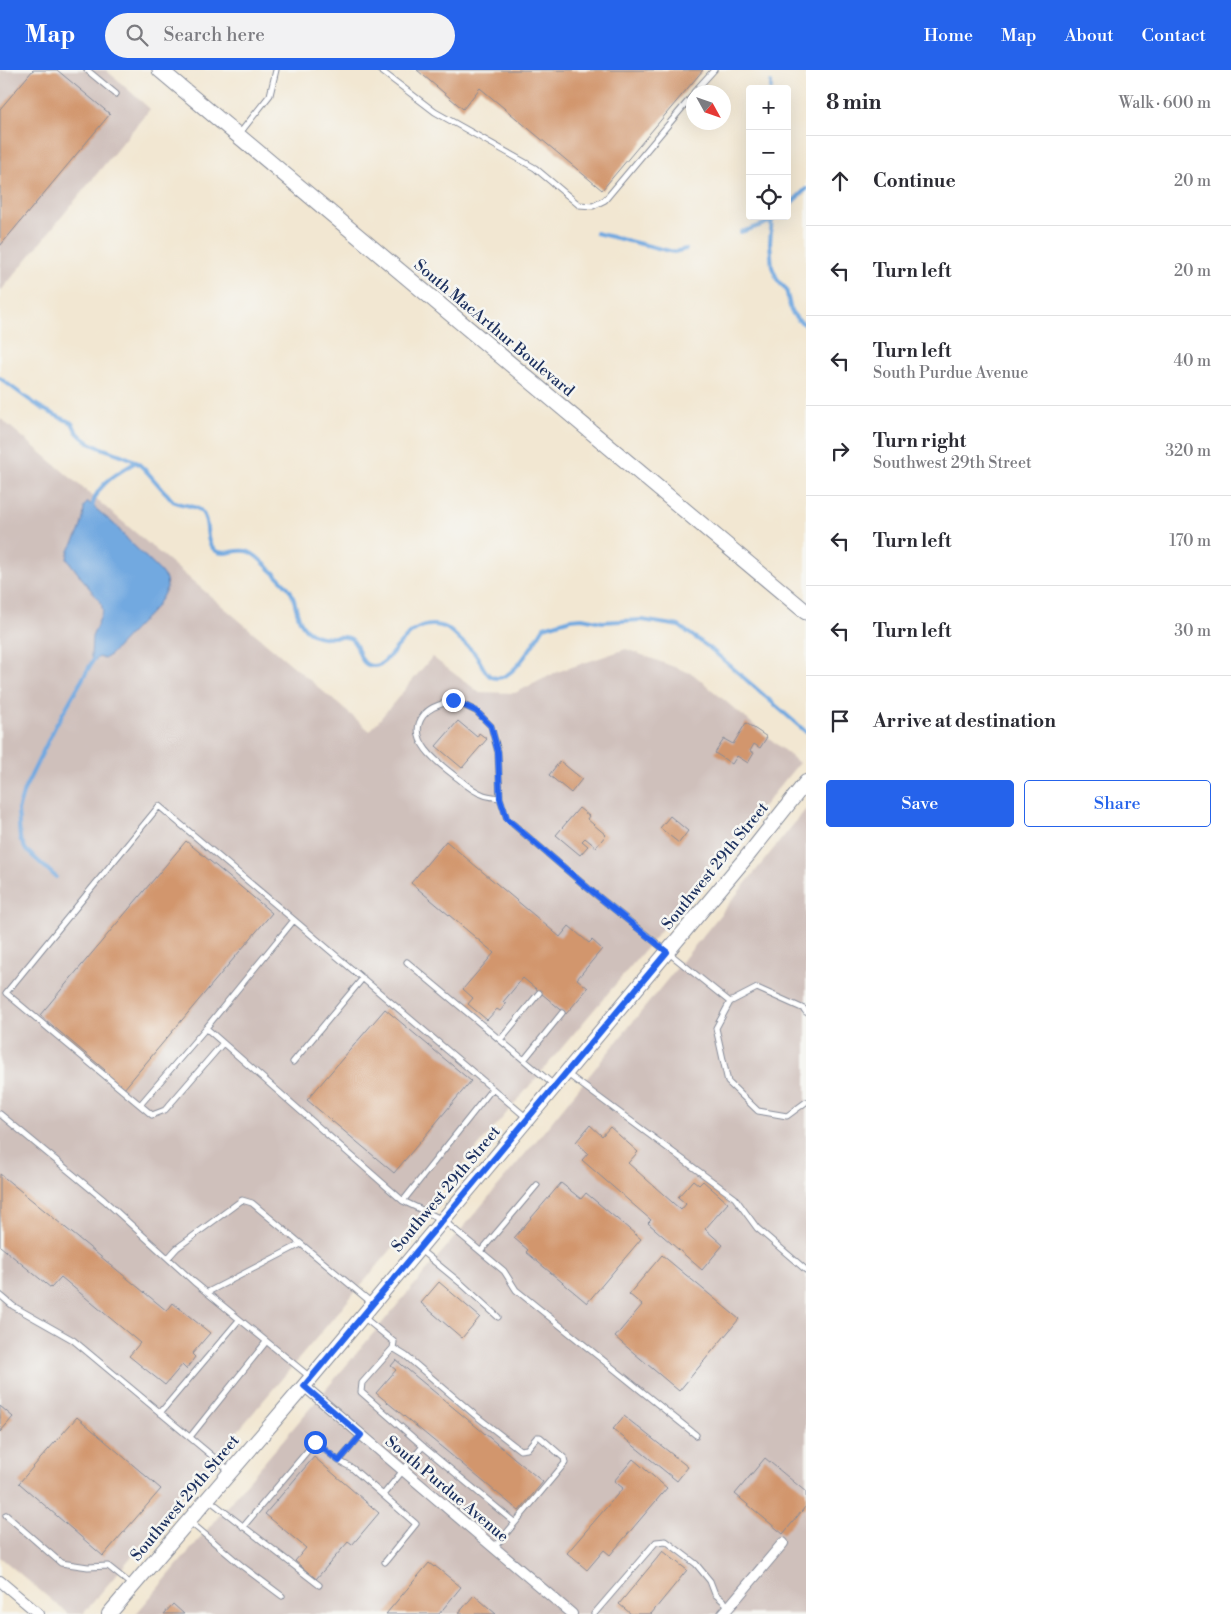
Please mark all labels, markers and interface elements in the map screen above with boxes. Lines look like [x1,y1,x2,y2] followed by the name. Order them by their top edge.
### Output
[105,13,455,58] search box
[25,20,75,50] text: Map
[123,21,151,49] icon: search
[163,23,265,47] text: Search here
[924,24,973,47] text: Home
[1001,24,1037,47] text: Map
[1065,24,1114,47] text: About
[1142,24,1206,47] text: Contact
[686,85,731,130] north arrow
[746,85,791,220] map controls
[746,85,791,130] button: +
[826,90,881,116] text: 8 min
[1119,93,1211,113] text: Walk · 600 m
[746,130,791,175] button: −
[826,167,854,195] icon: ahead
[873,169,956,193] text: Continue
[1174,171,1211,191] text: 20 m
[746,175,791,220] button: locate
[410,255,578,401] street label: South MacArthur Boulevard
[826,257,854,285] icon: left
[873,259,952,283] text: Turn left
[1174,261,1211,281] text: 20 m
[873,339,952,363] text: Turn left
[826,347,854,375] icon: left
[1174,351,1211,371] text: 40 m
[873,363,1028,383] text: South Purdue Avenue
[873,429,966,453] text: Turn right
[826,437,854,465] icon: right
[1165,441,1211,461] text: 320 m
[873,453,1032,473] text: Southwest 29th Street
[826,527,854,555] icon: left
[873,529,952,553] text: Turn left
[1169,531,1211,551] text: 170 m
[826,617,854,645] icon: left
[873,619,952,643] text: Turn left
[1174,621,1211,641] text: 30 m
[442,689,465,712] route end
[826,707,854,735] icon: arrive
[873,709,1056,733] text: Arrive at destination
[826,780,1014,827] button: Save
[1024,780,1211,827] button: Share
[657,798,773,934] street label: Southwest 29th Street
[387,1122,505,1256] street label: Southwest 29th Street
[126,1431,244,1565] street label: Southwest 29th Street
[304,1431,327,1454] route start
[381,1431,513,1547] street label: South Purdue Avenue

